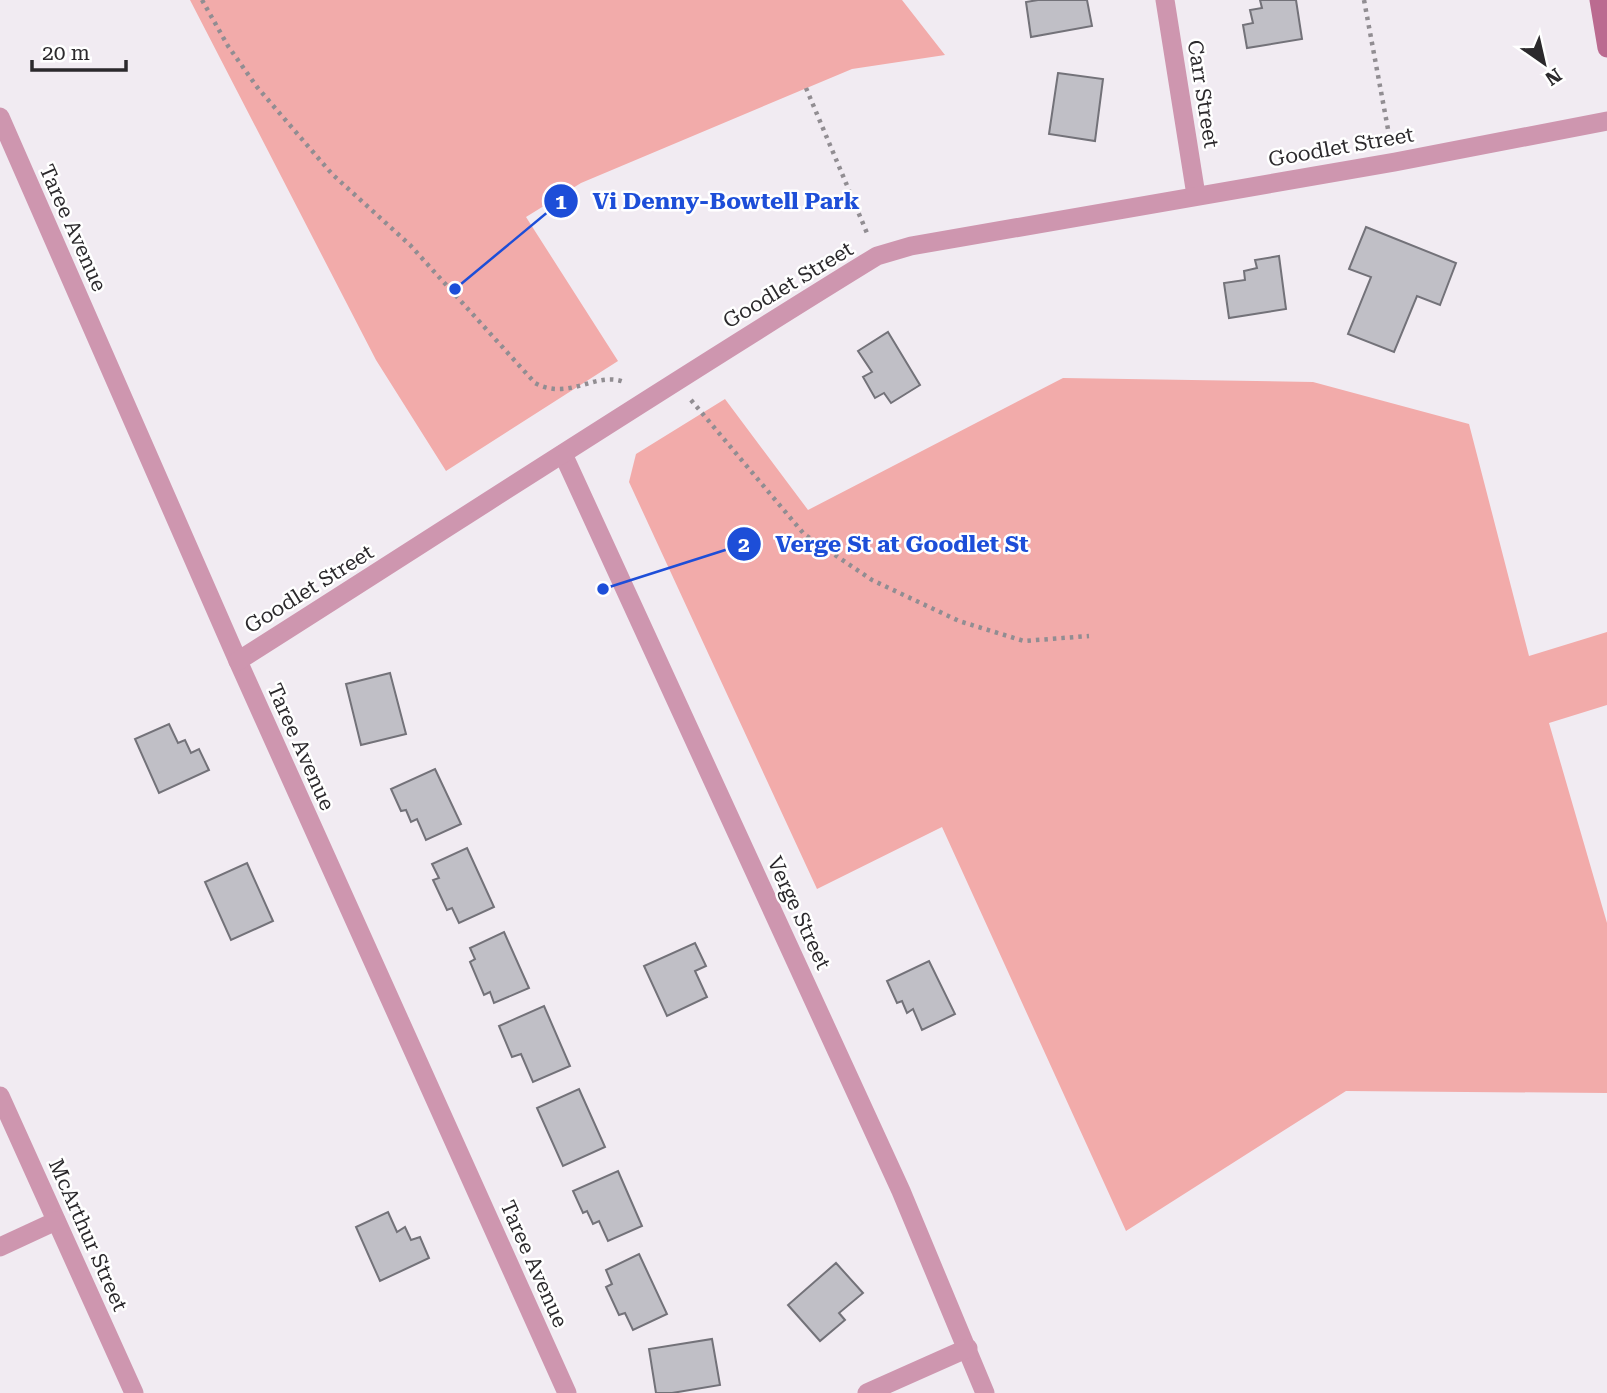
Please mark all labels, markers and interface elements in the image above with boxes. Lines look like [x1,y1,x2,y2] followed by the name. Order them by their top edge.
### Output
[32,28,126,72] scale bar
[1509,28,1579,98] north arrow
[1183,38,1223,150] street label: Carr Street
[42,41,90,65] text: 20 m
[1540,63,1566,91] text: N
[1266,122,1416,172] street label: Goodlet Street
[34,161,112,295] street label: Taree Avenue
[544,179,874,223] callout: Vi Denny-Bowtell Park
[592,188,860,215] text: Vi Denny-Bowtell Park
[555,190,567,214] text: 1
[719,237,857,333] street label: Goodlet Street
[726,522,1042,566] callout: Verge St at Goodlet St
[775,531,1029,558] text: Verge St at Goodlet St
[738,533,750,557] text: 2
[240,540,378,638] street label: Goodlet Street
[262,680,340,814] street label: Taree Avenue
[762,853,836,973] street label: Verge Street
[44,1155,132,1315] street label: McArthur Street
[495,1197,573,1331] street label: Taree Avenue

